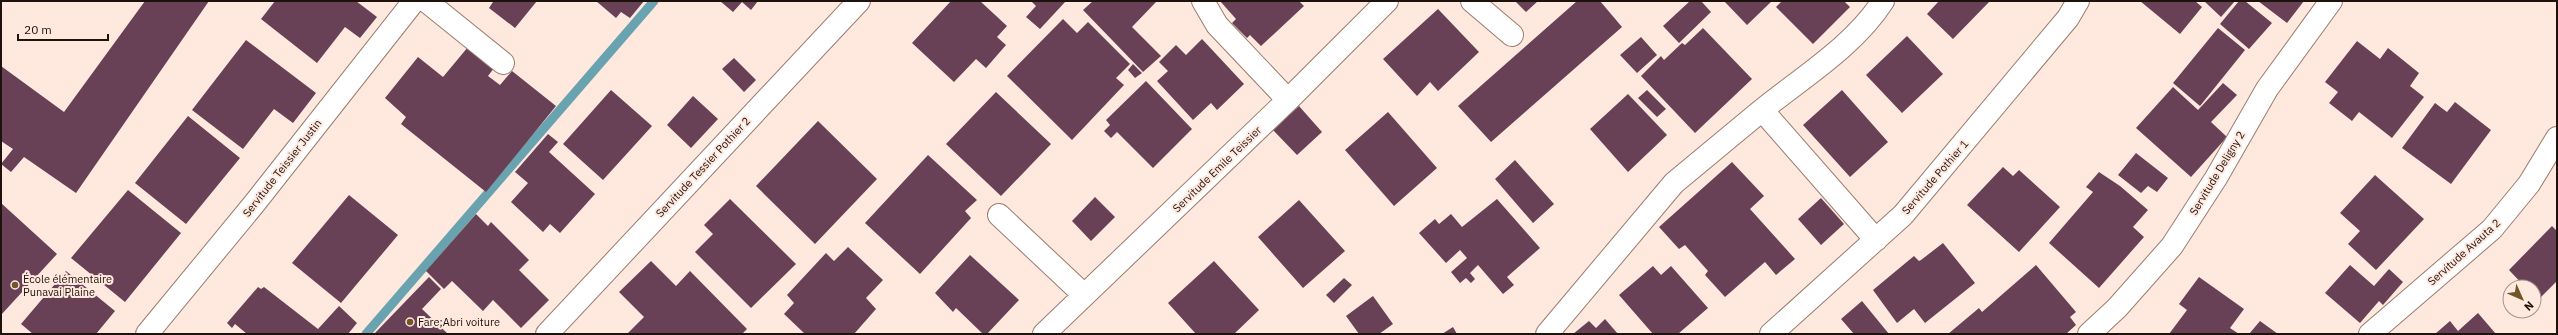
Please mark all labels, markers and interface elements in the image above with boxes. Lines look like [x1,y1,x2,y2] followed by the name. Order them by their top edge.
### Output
[18,16,108,42] scale bar
[24,22,52,37] text: 20 m
[653,114,753,220] street label: Servitude Tessier Pothier 2
[239,116,325,220] street label: Servitude Teissier Justin
[1170,123,1264,215] street label: Servitude Emile Teissier
[2186,128,2248,218] street label: Servitude Deligny 2
[1899,136,1972,217] street label: Servitude Pothier 1
[2425,216,2503,288] street label: Servitude Avauta 2
[23,272,112,299] place label: École élémentaire Punavai Plaine
[2502,279,2542,319] north arrow
[10,280,20,290] marker: École élémentaire Punavai Plaine
[2521,298,2537,314] text: N
[418,315,500,329] place label: Fare;Abri voiture
[405,317,415,327] marker: Fare;Abri voiture

